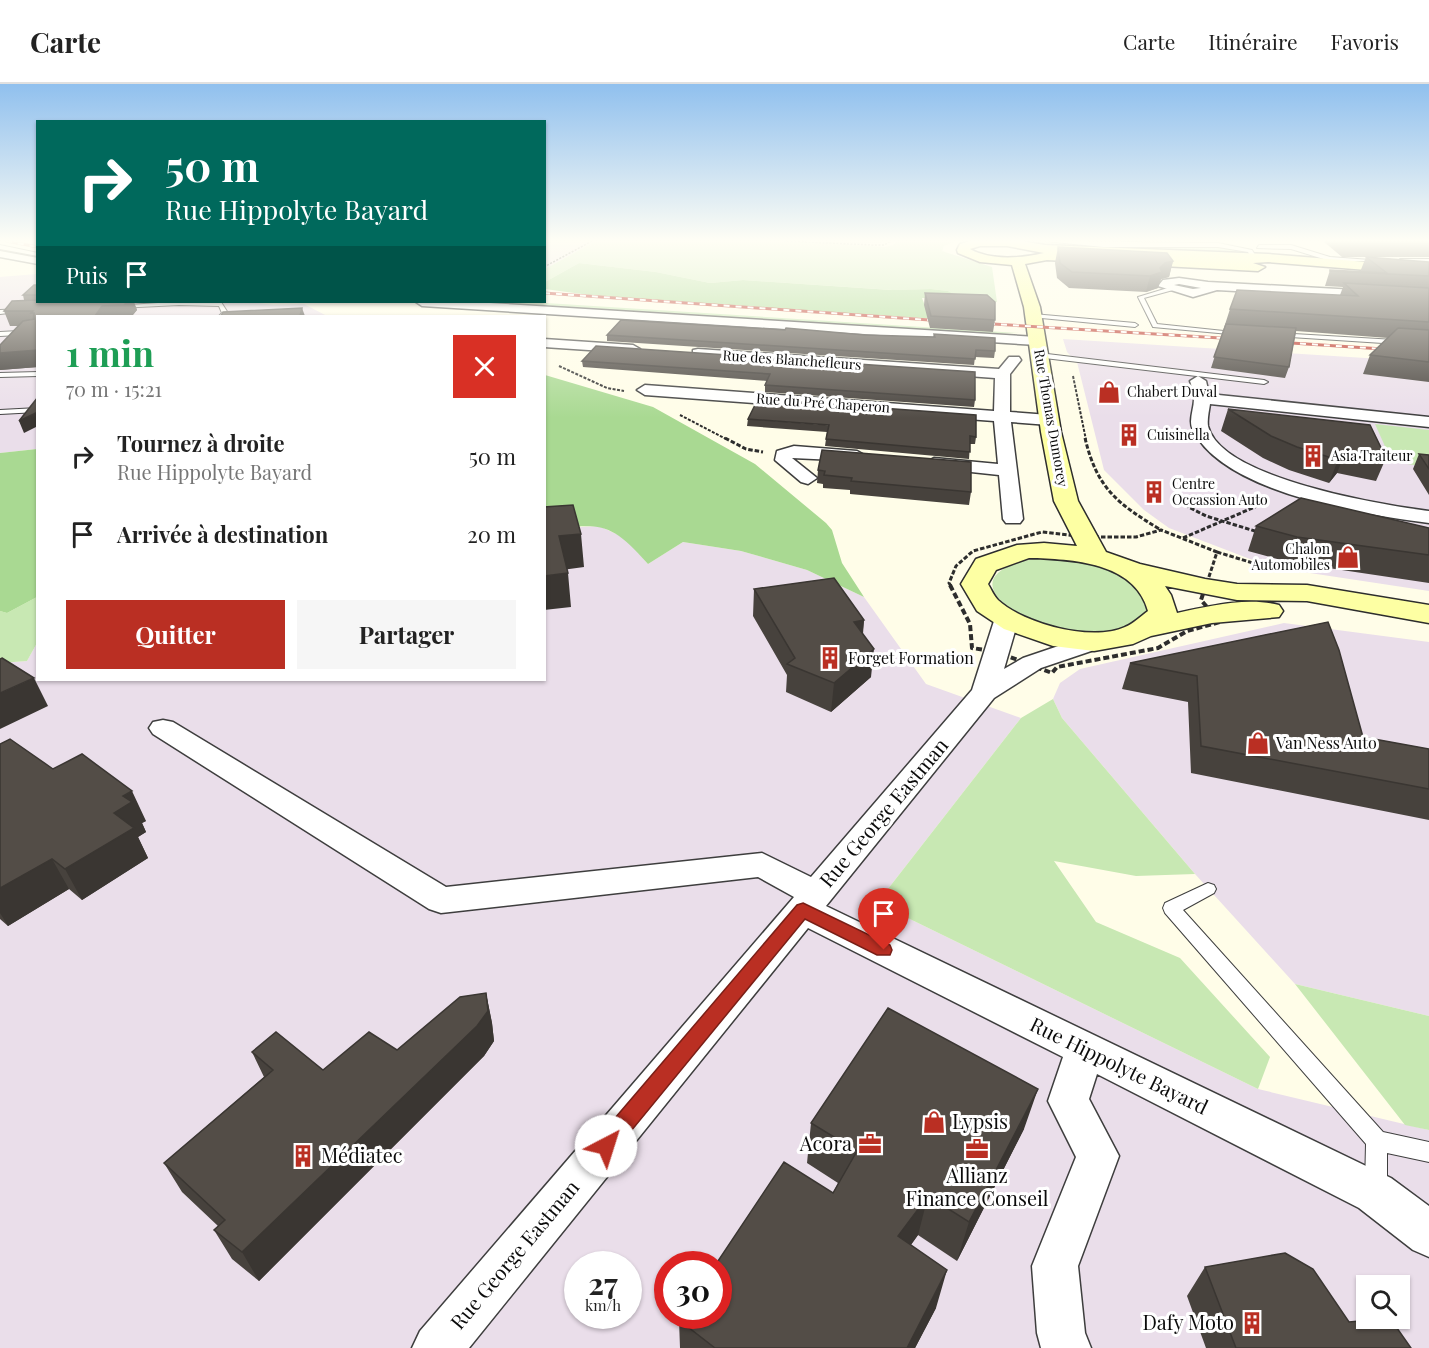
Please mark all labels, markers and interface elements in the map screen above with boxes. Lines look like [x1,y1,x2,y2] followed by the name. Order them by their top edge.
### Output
[30,23,101,60] text: Carte
[1123,27,1175,55] text: Carte
[1208,27,1298,55] text: Itinéraire
[1331,27,1399,55] text: Favoris
[165,137,259,193] text: 50 m
[66,144,144,222] icon: right
[165,191,428,227] text: Rue Hippolyte Bayard
[120,258,153,291] icon: arrive
[66,260,108,290] text: Puis
[66,328,154,376] text: 1 min
[453,335,516,398] button: close
[722,345,862,374] street label: Rue des Blanchefleurs
[1030,348,1073,488] street label: Rue Thomas Dumorey
[66,375,162,402] text: 70 m · 15:21
[1096,379,1122,405] shop icon: Chabert Duval
[1127,382,1217,401] place label: Chabert Duval
[755,388,891,417] street label: Rue du Pré Chaperon
[1116,422,1142,448] building icon: Cuisinella
[1147,425,1210,444] place label: Cuisinella
[117,428,285,458] text: Tournez à droite
[66,440,99,473] icon: right
[469,441,516,471] text: 50 m
[1300,443,1326,469] building icon: Asia Traiteur
[1330,446,1413,465] place label: Asia Traiteur
[117,458,312,485] text: Rue Hippolyte Bayard
[1172,474,1268,509] place label: Centre Occassion Auto
[1141,479,1167,505] building icon: Centre Occassion Auto
[66,518,99,551] icon: arrive
[117,519,328,549] text: Arrivée à destination
[467,519,516,549] text: 20 m
[1251,539,1331,574] place label: Chalon Automobiles
[1335,544,1361,570] shop icon: Chalon Automobiles
[66,600,285,669] button: Quitter
[297,600,516,669] button: Partager
[817,645,843,671] building icon: Forget Formation
[848,647,974,668] place label: Forget Formation
[1245,730,1271,756] shop icon: Van Ness Auto
[812,732,953,892] street label: Rue George Eastman
[1275,732,1377,753] place label: Van Ness Auto
[858,888,909,950] pin
[867,897,900,930] icon: arrive
[1026,1010,1214,1120] street label: Rue Hippolyte Bayard
[952,1107,1008,1134] place label: Lypsis
[921,1109,947,1135] shop icon: Lypsis
[574,1114,638,1178] position arrow
[799,1129,852,1156] place label: Acora
[857,1131,883,1157] office icon: Acora
[964,1136,990,1162] office icon: Allianz Finance Conseil
[321,1141,403,1168] place label: Médiatec
[290,1143,316,1169] building icon: Médiatec
[905,1161,1049,1211] place label: Allianz Finance Conseil
[443,1174,584,1334] street label: Rue George Eastman
[654,1251,732,1329] speed limit sign: 30
[588,1263,618,1303] text: 27
[1356,1275,1410,1329] map controls
[1356,1275,1410,1329] button: search
[585,1295,621,1315] text: km/h
[1142,1308,1234,1335] place label: Dafy Moto
[1239,1310,1265,1336] building icon: Dafy Moto

